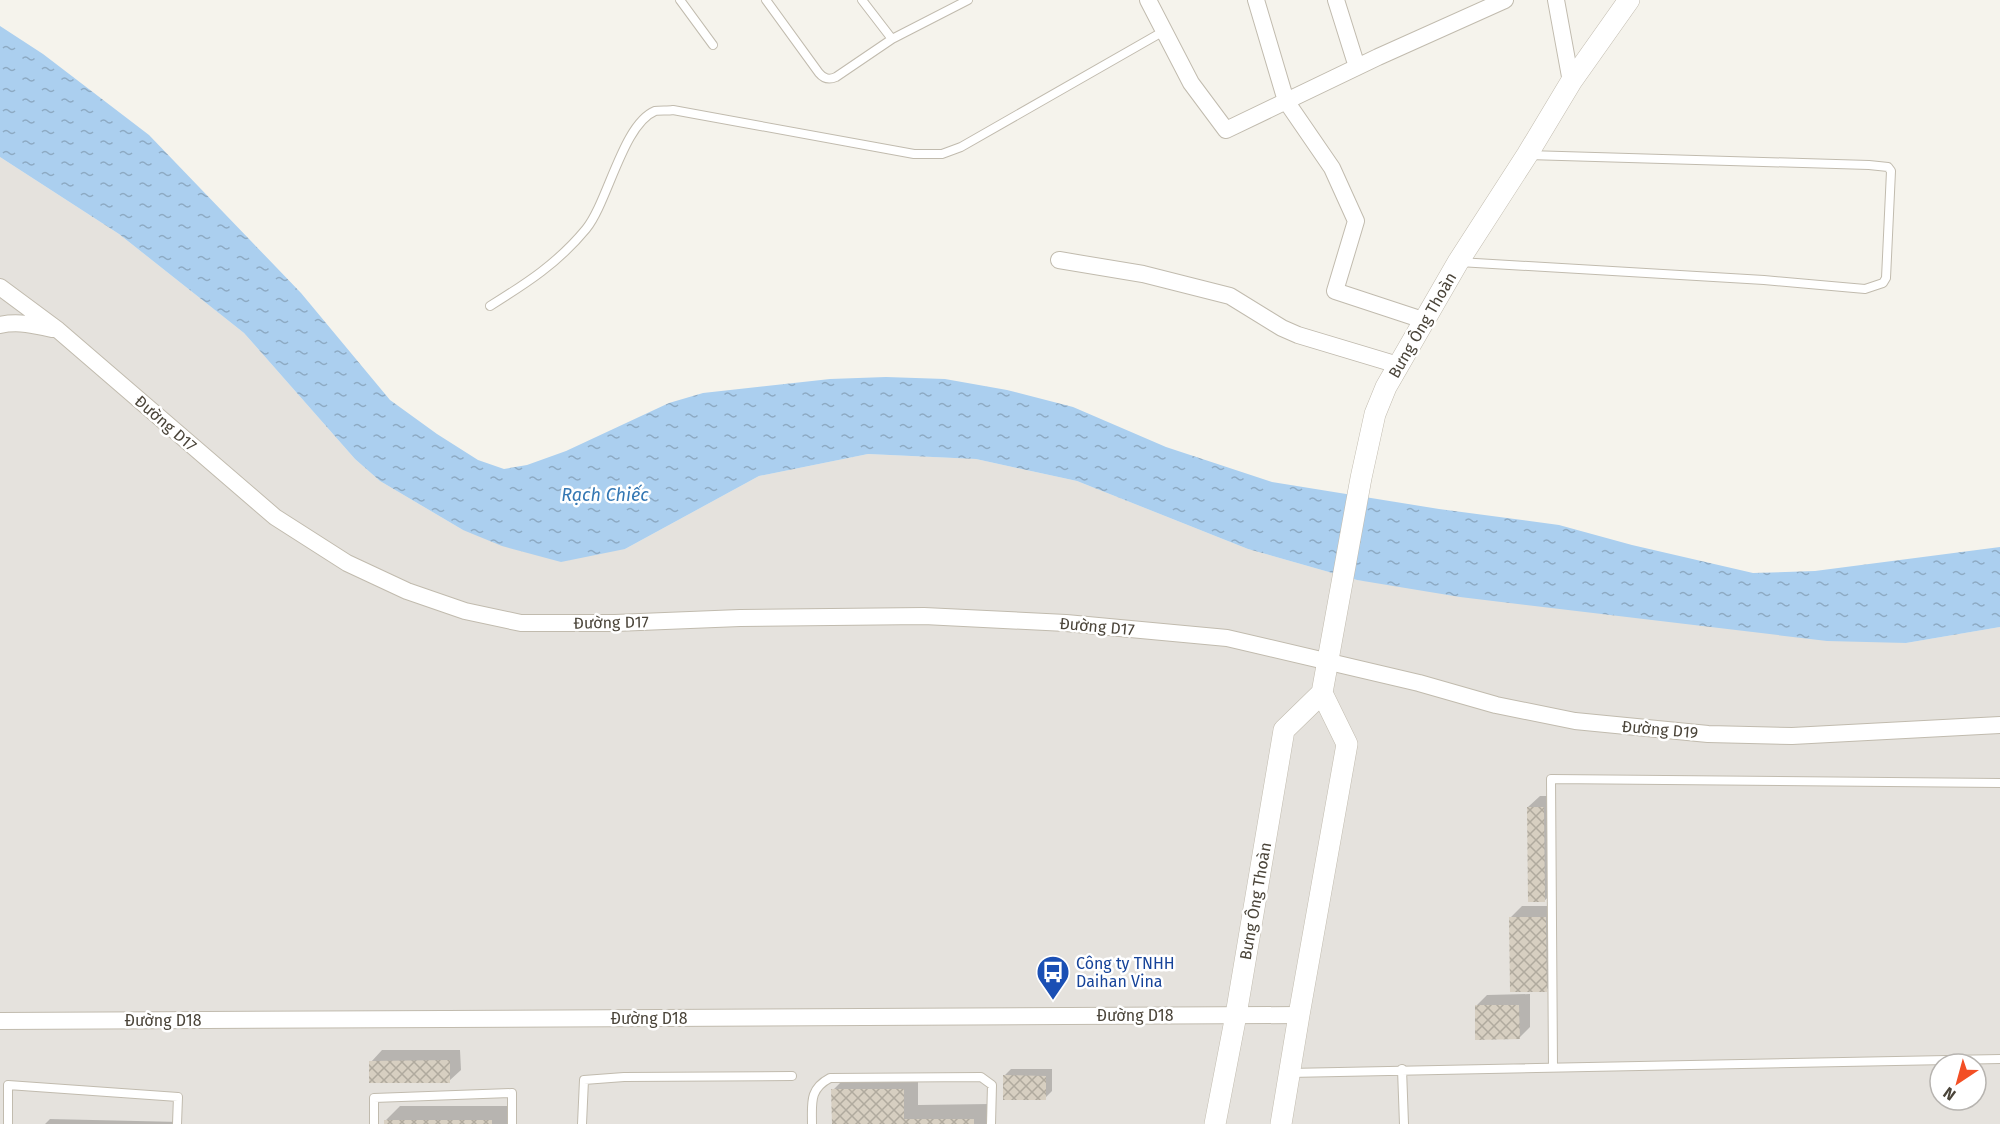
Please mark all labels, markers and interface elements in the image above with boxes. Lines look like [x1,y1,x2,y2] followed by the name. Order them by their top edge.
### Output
[1384,268,1460,382] street label: Bưng Ông Thoàn
[131,391,200,455] street label: Đường D17
[561,484,649,506] water label: Rạch Chiếc
[573,612,649,633] street label: Đường D17
[1059,614,1135,639] street label: Đường D17
[1621,717,1699,742] street label: Đường D19
[1235,841,1275,961] street label: Bưng Ông Thoàn
[1035,954,1071,1001] bus stop icon: Công ty TNHH Daihan Vina
[1076,954,1175,991] place label: Công ty TNHH Daihan Vina
[1096,1006,1174,1025] street label: Đường D18
[610,1009,688,1028] street label: Đường D18
[124,1011,202,1030] street label: Đường D18
[1928,1052,1988,1112] north arrow
[1940,1083,1959,1105] text: N

